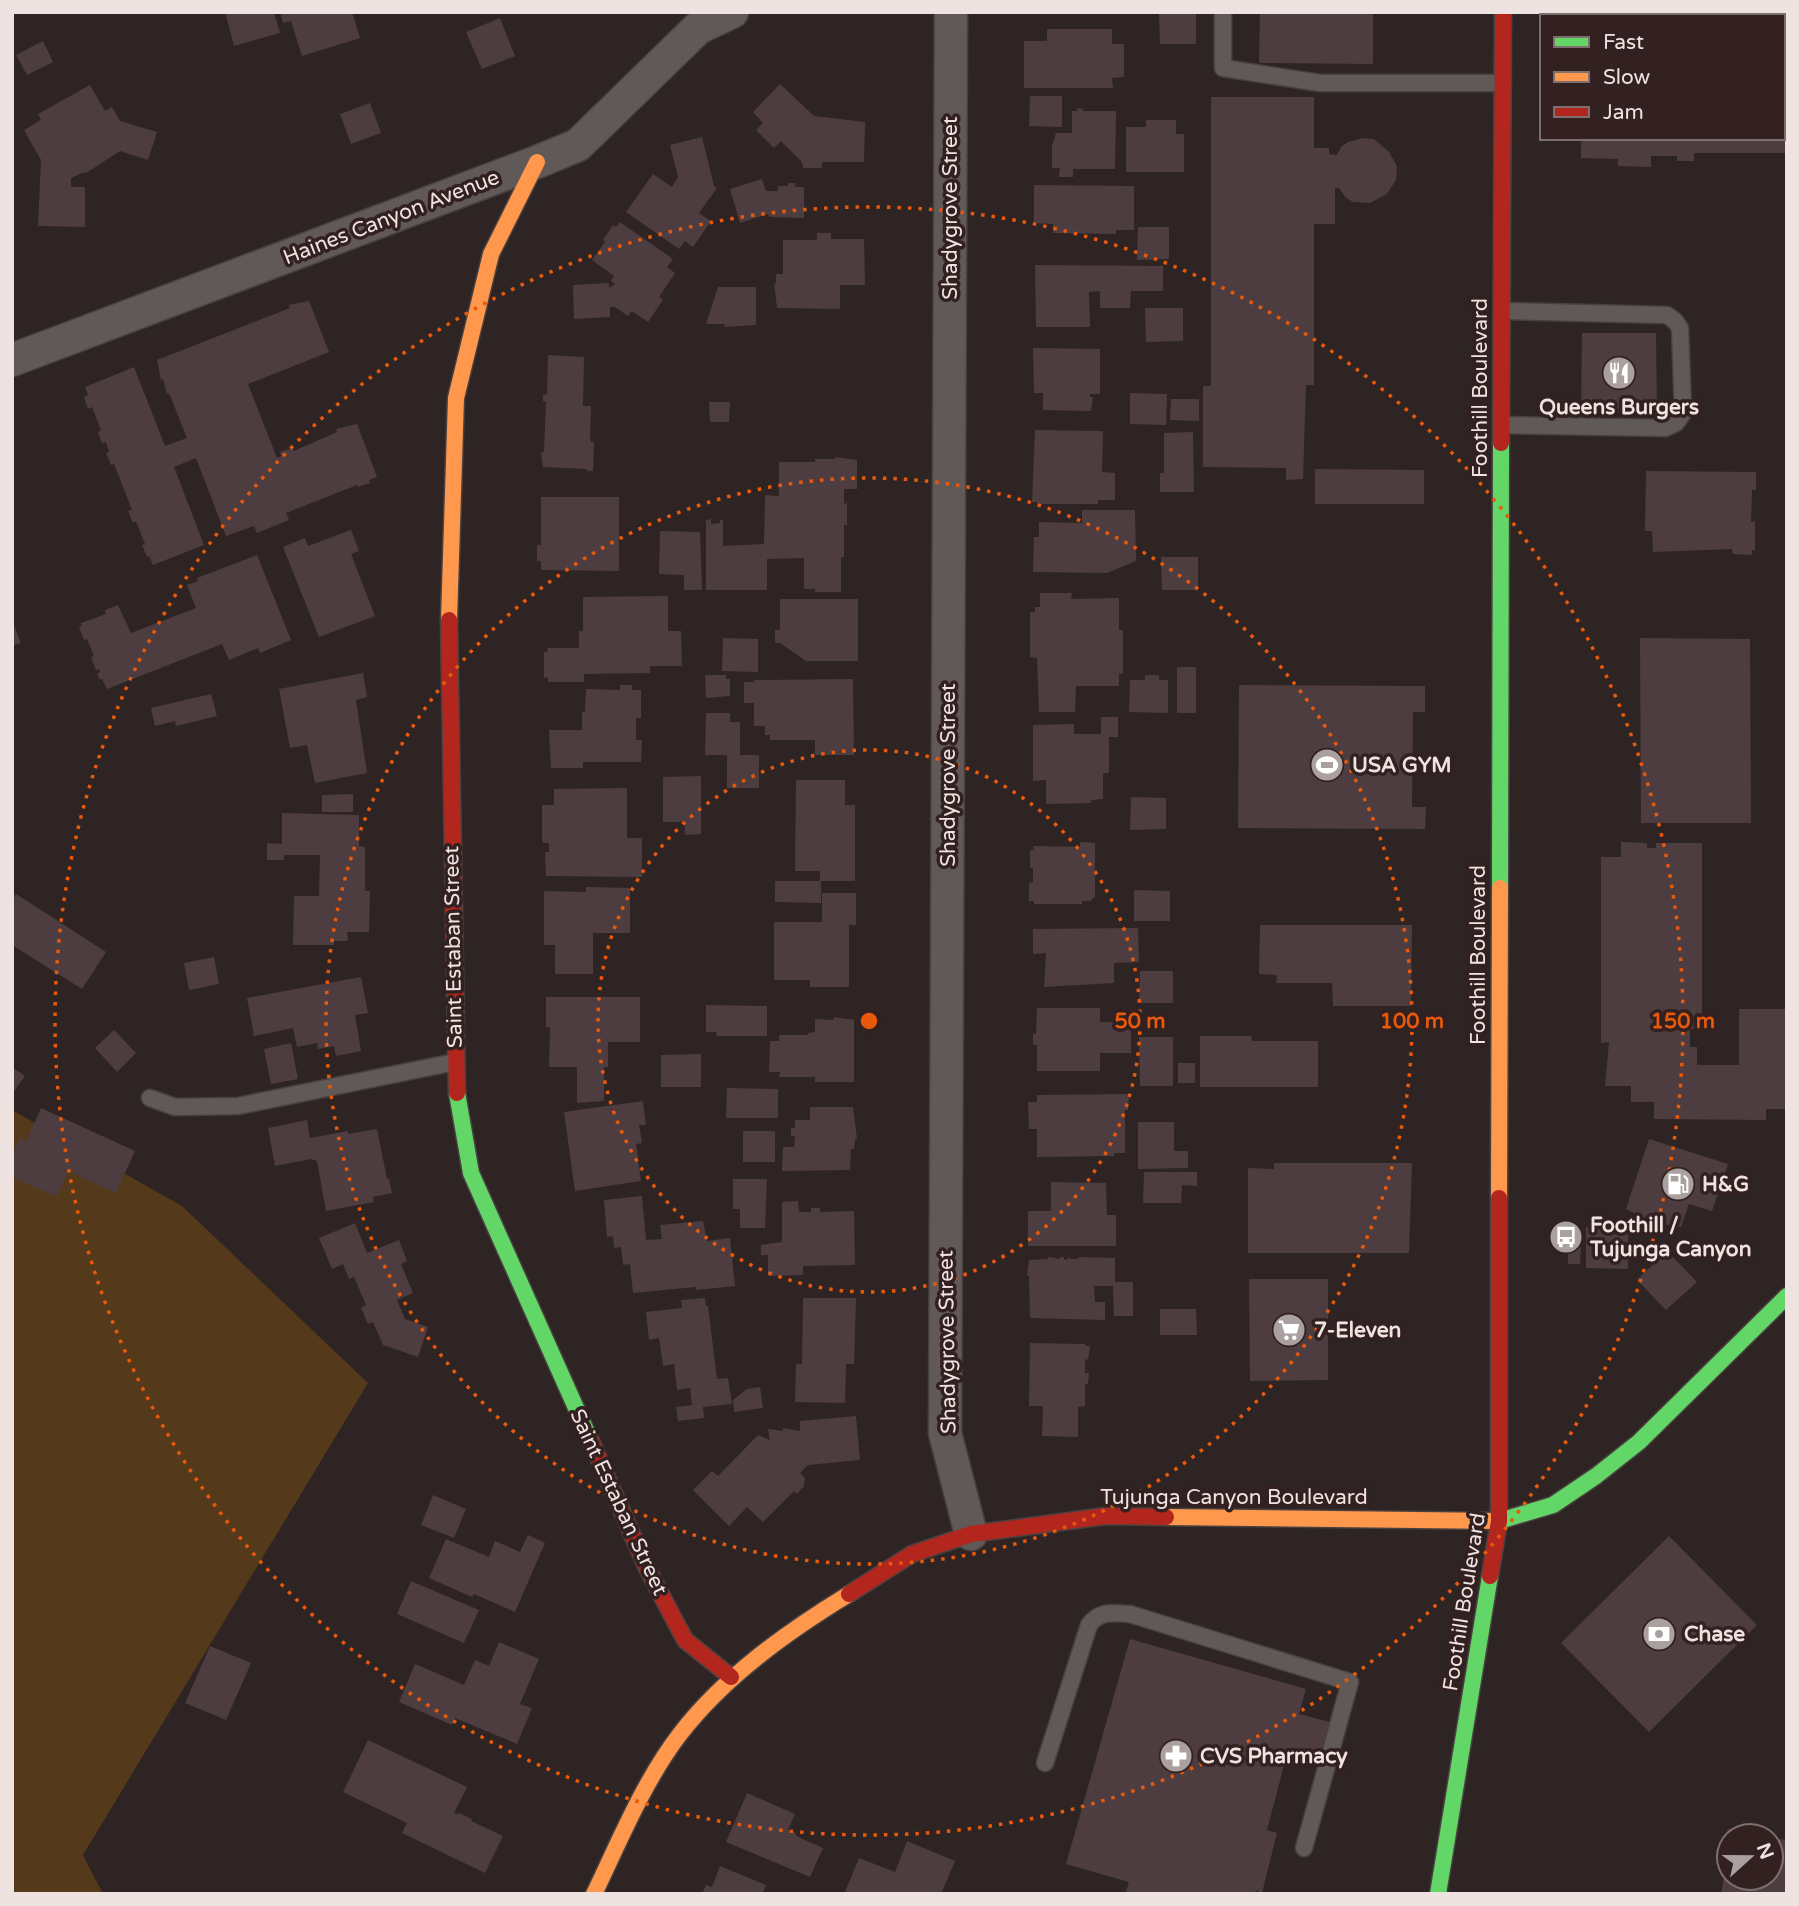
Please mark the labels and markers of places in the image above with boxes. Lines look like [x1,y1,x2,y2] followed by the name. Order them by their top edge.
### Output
[1600,354,1638,392] restaurant icon: Queens Burgers
[1539,395,1699,420] place label: Queens Burgers
[1308,746,1346,784] sports icon: USA GYM
[1352,753,1452,778] place label: USA GYM
[857,1009,881,1033] centre of rings
[1659,1165,1697,1203] fuel station icon: H&G
[1702,1172,1749,1197] place label: H&G
[1589,1213,1751,1262] place label: Foothill / Tujunga Canyon
[1547,1218,1585,1256] bus stop icon: Foothill / Tujunga Canyon
[1270,1311,1308,1349] supermarket icon: 7-Eleven
[1314,1318,1401,1343] place label: 7-Eleven
[1640,1615,1678,1653] bank icon: Chase
[1684,1622,1745,1647] place label: Chase
[1157,1737,1195,1775] pharmacy icon: CVS Pharmacy
[1200,1744,1348,1769] place label: CVS Pharmacy

